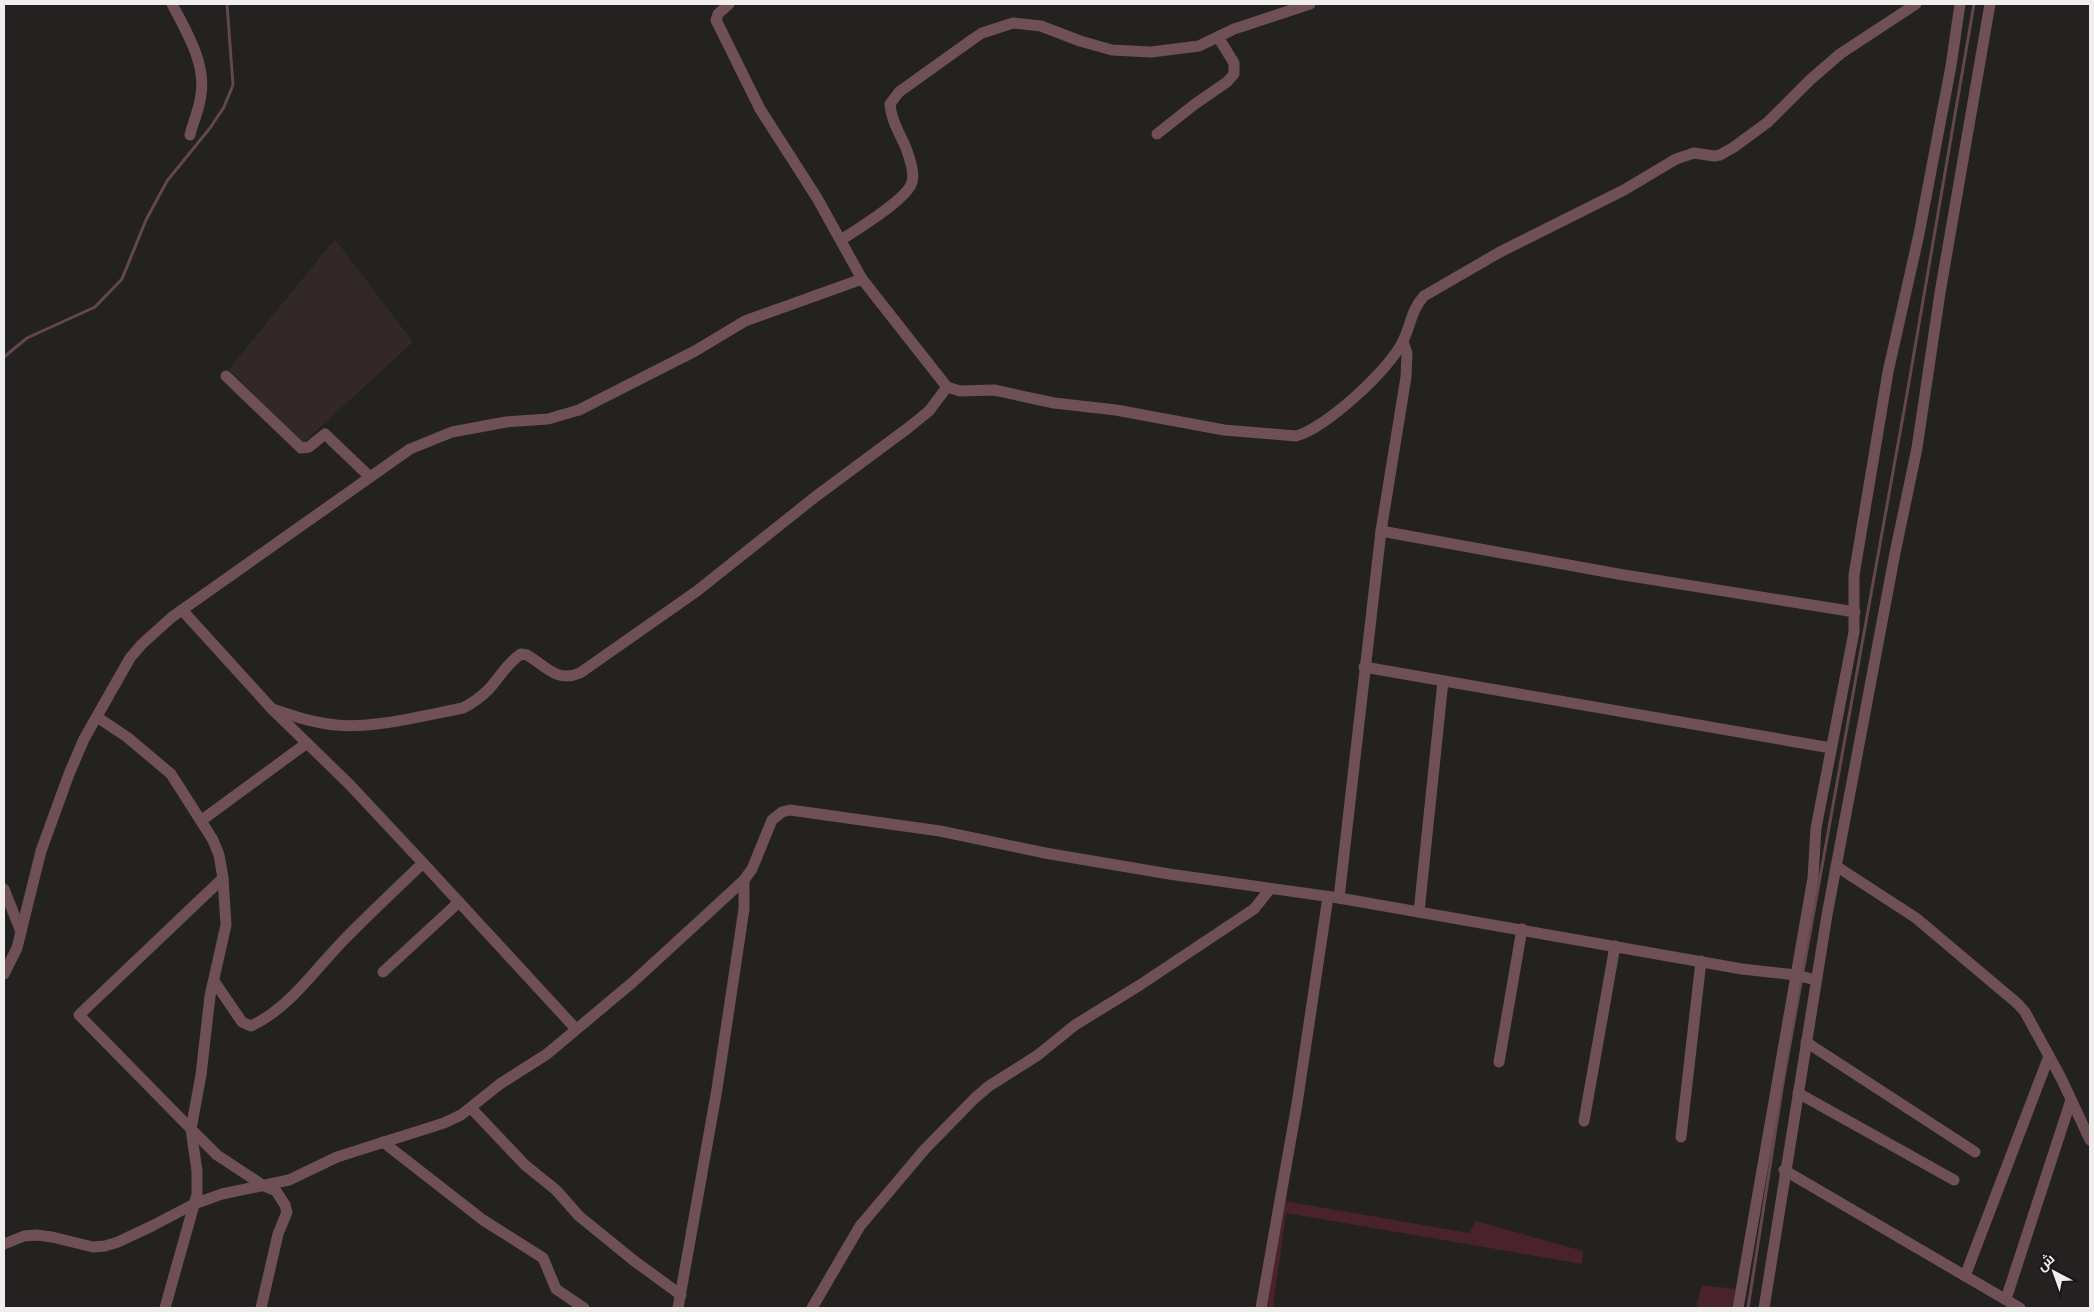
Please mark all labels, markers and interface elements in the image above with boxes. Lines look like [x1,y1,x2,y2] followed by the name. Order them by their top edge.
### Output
[2029,1247,2079,1297] north arrow
[2033,1250,2058,1275] text: ش

